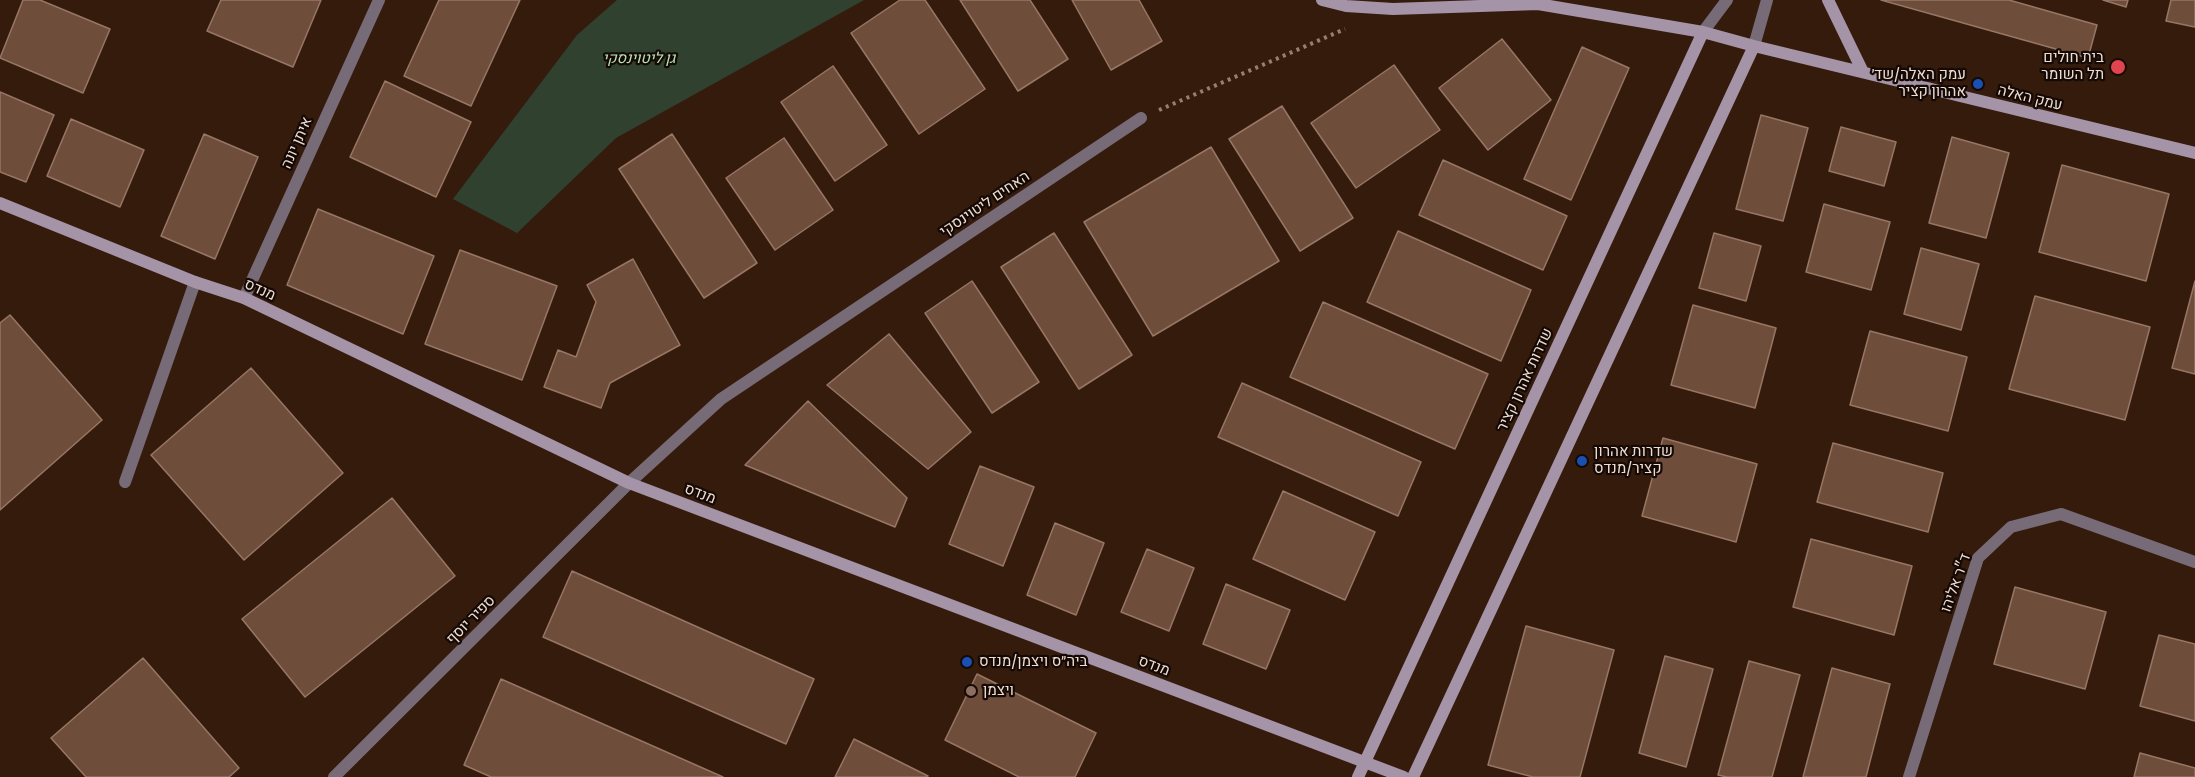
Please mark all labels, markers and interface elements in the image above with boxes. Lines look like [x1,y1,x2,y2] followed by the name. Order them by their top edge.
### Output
[2041,49,2104,84] place label: בית חולים תל השומר
[603,50,675,68] park label: גן ליטוינסקי
[2109,58,2127,76] marker: בית חולים תל השומר
[1872,66,1966,101] place label: עמק האלה/שד׳ אהרון קציר
[1971,77,1985,91] marker: עמק האלה/שד׳ אהרון קציר
[1996,81,2064,115] street label: עמק האלה
[278,114,316,172] street label: איתן יונה
[937,167,1033,241] street label: האחים ליטוינסקי
[242,275,278,305] street label: מנדס
[1493,325,1557,435] street label: שדרות אהרון קציר
[1594,443,1673,478] place label: שדרות אהרון קציר/מנדס
[1575,454,1589,468] marker: שדרות אהרון קציר/מנדס
[682,480,718,508] street label: מנדס
[1937,551,1975,615] street label: ד"ר אליהו
[443,592,499,648] street label: ספיר יוסף
[1136,652,1172,680] street label: מנדס
[979,653,1087,671] place label: ביה״ס ויצמן/מנדס
[960,655,974,669] marker: ביה״ס ויצמן/מנדס
[983,682,1014,700] place label: ויצמן
[964,684,978,698] marker: ויצמן

